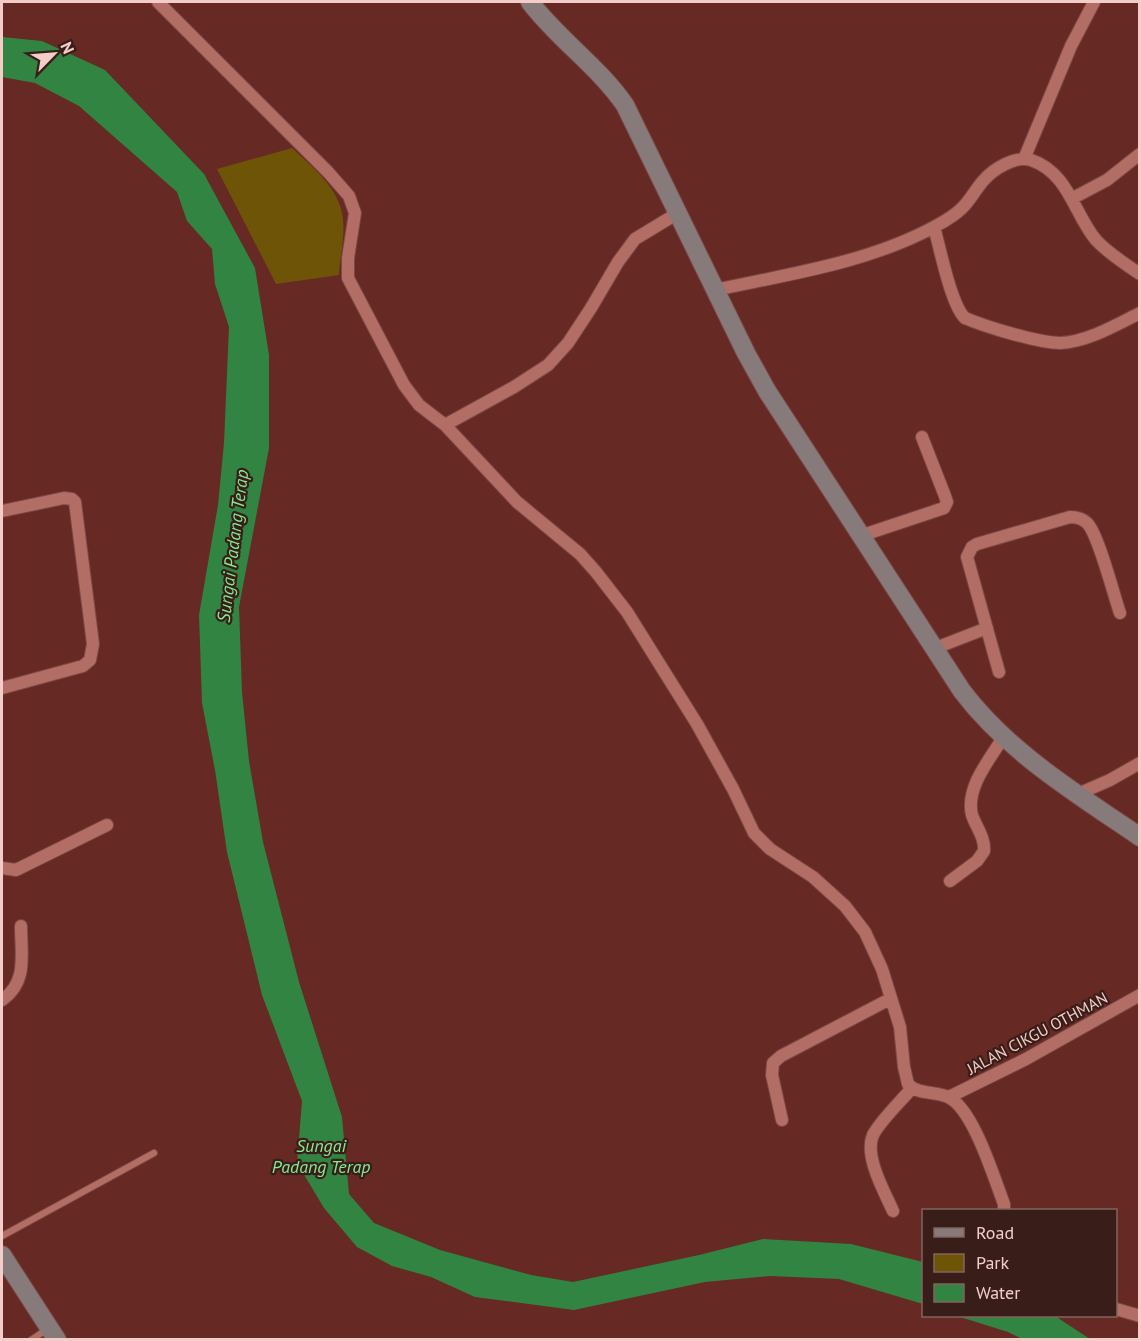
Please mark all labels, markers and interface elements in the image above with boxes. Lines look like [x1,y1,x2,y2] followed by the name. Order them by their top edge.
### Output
[24,24,84,84] north arrow
[56,39,79,57] text: N
[212,468,253,624] water label: Sungai Padang Terap
[962,987,1111,1079] street label: JALAN CIKGU OTHMAN
[272,1134,370,1178] water label: Sungai Padang Terap
[922,1209,1117,1317] legend
[976,1221,1014,1244] text: Road
[976,1251,1009,1274] text: Park
[976,1281,1020,1304] text: Water

